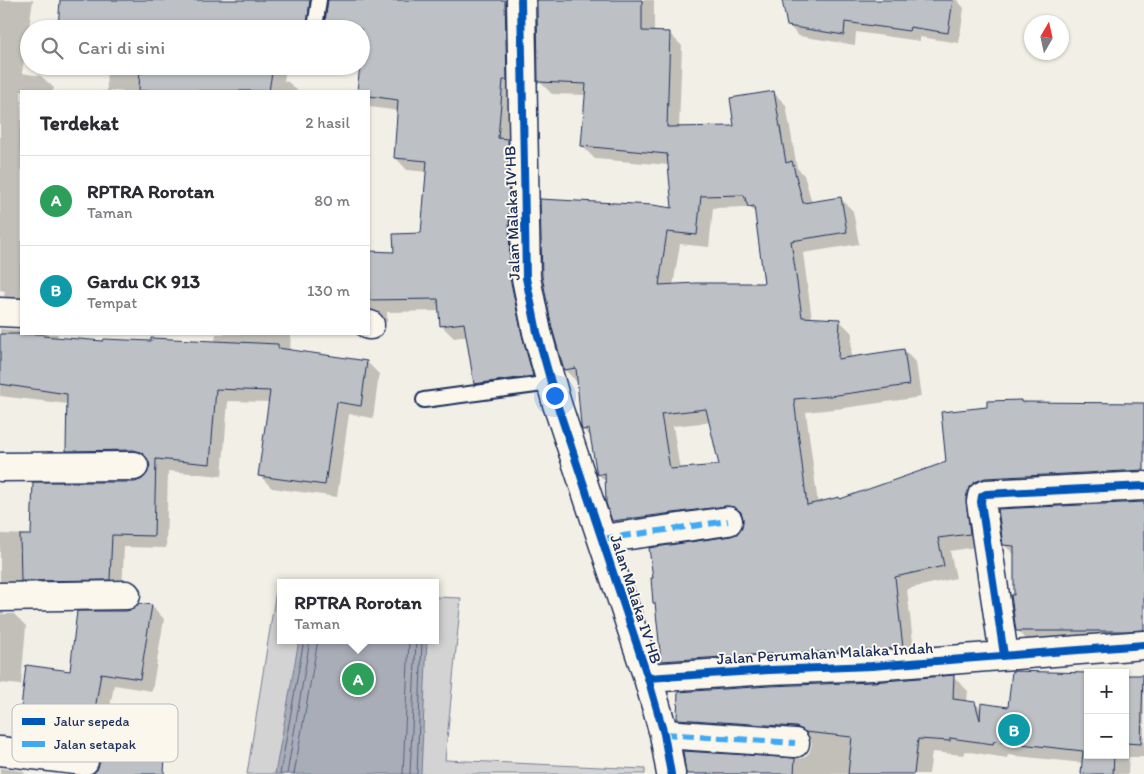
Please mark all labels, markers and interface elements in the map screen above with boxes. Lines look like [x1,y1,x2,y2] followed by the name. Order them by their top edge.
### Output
[1024,15,1069,60] north arrow
[20,20,370,75] search box
[38,34,66,62] icon: search
[78,36,165,59] text: Cari di sini
[40,110,119,135] text: Terdekat
[305,113,350,132] text: 2 hasil
[500,145,524,281] street label: Jalan Malaka IV HB
[87,180,214,203] text: RPTRA Rorotan
[51,191,61,210] text: A
[314,191,350,210] text: 80 m
[87,203,133,222] text: Taman
[87,270,200,293] text: Gardu CK 913
[51,281,61,300] text: B
[307,281,350,300] text: 130 m
[87,293,137,312] text: Tempat
[542,383,568,409] your location
[606,532,666,666] street label: Jalan Malaka IV HB
[277,579,439,644] popup
[294,591,422,614] text: RPTRA Rorotan
[294,614,340,633] text: Taman
[716,638,934,668] street label: Jalan Perumahan Malaka Indah
[342,660,374,698] pin: A
[1084,669,1129,759] map controls
[1084,669,1129,714] button: +
[12,704,178,762] legend
[998,711,1030,749] pin: B
[54,713,129,730] text: Jalur sepeda
[1084,714,1129,759] button: −
[54,736,137,753] text: Jalan setapak

